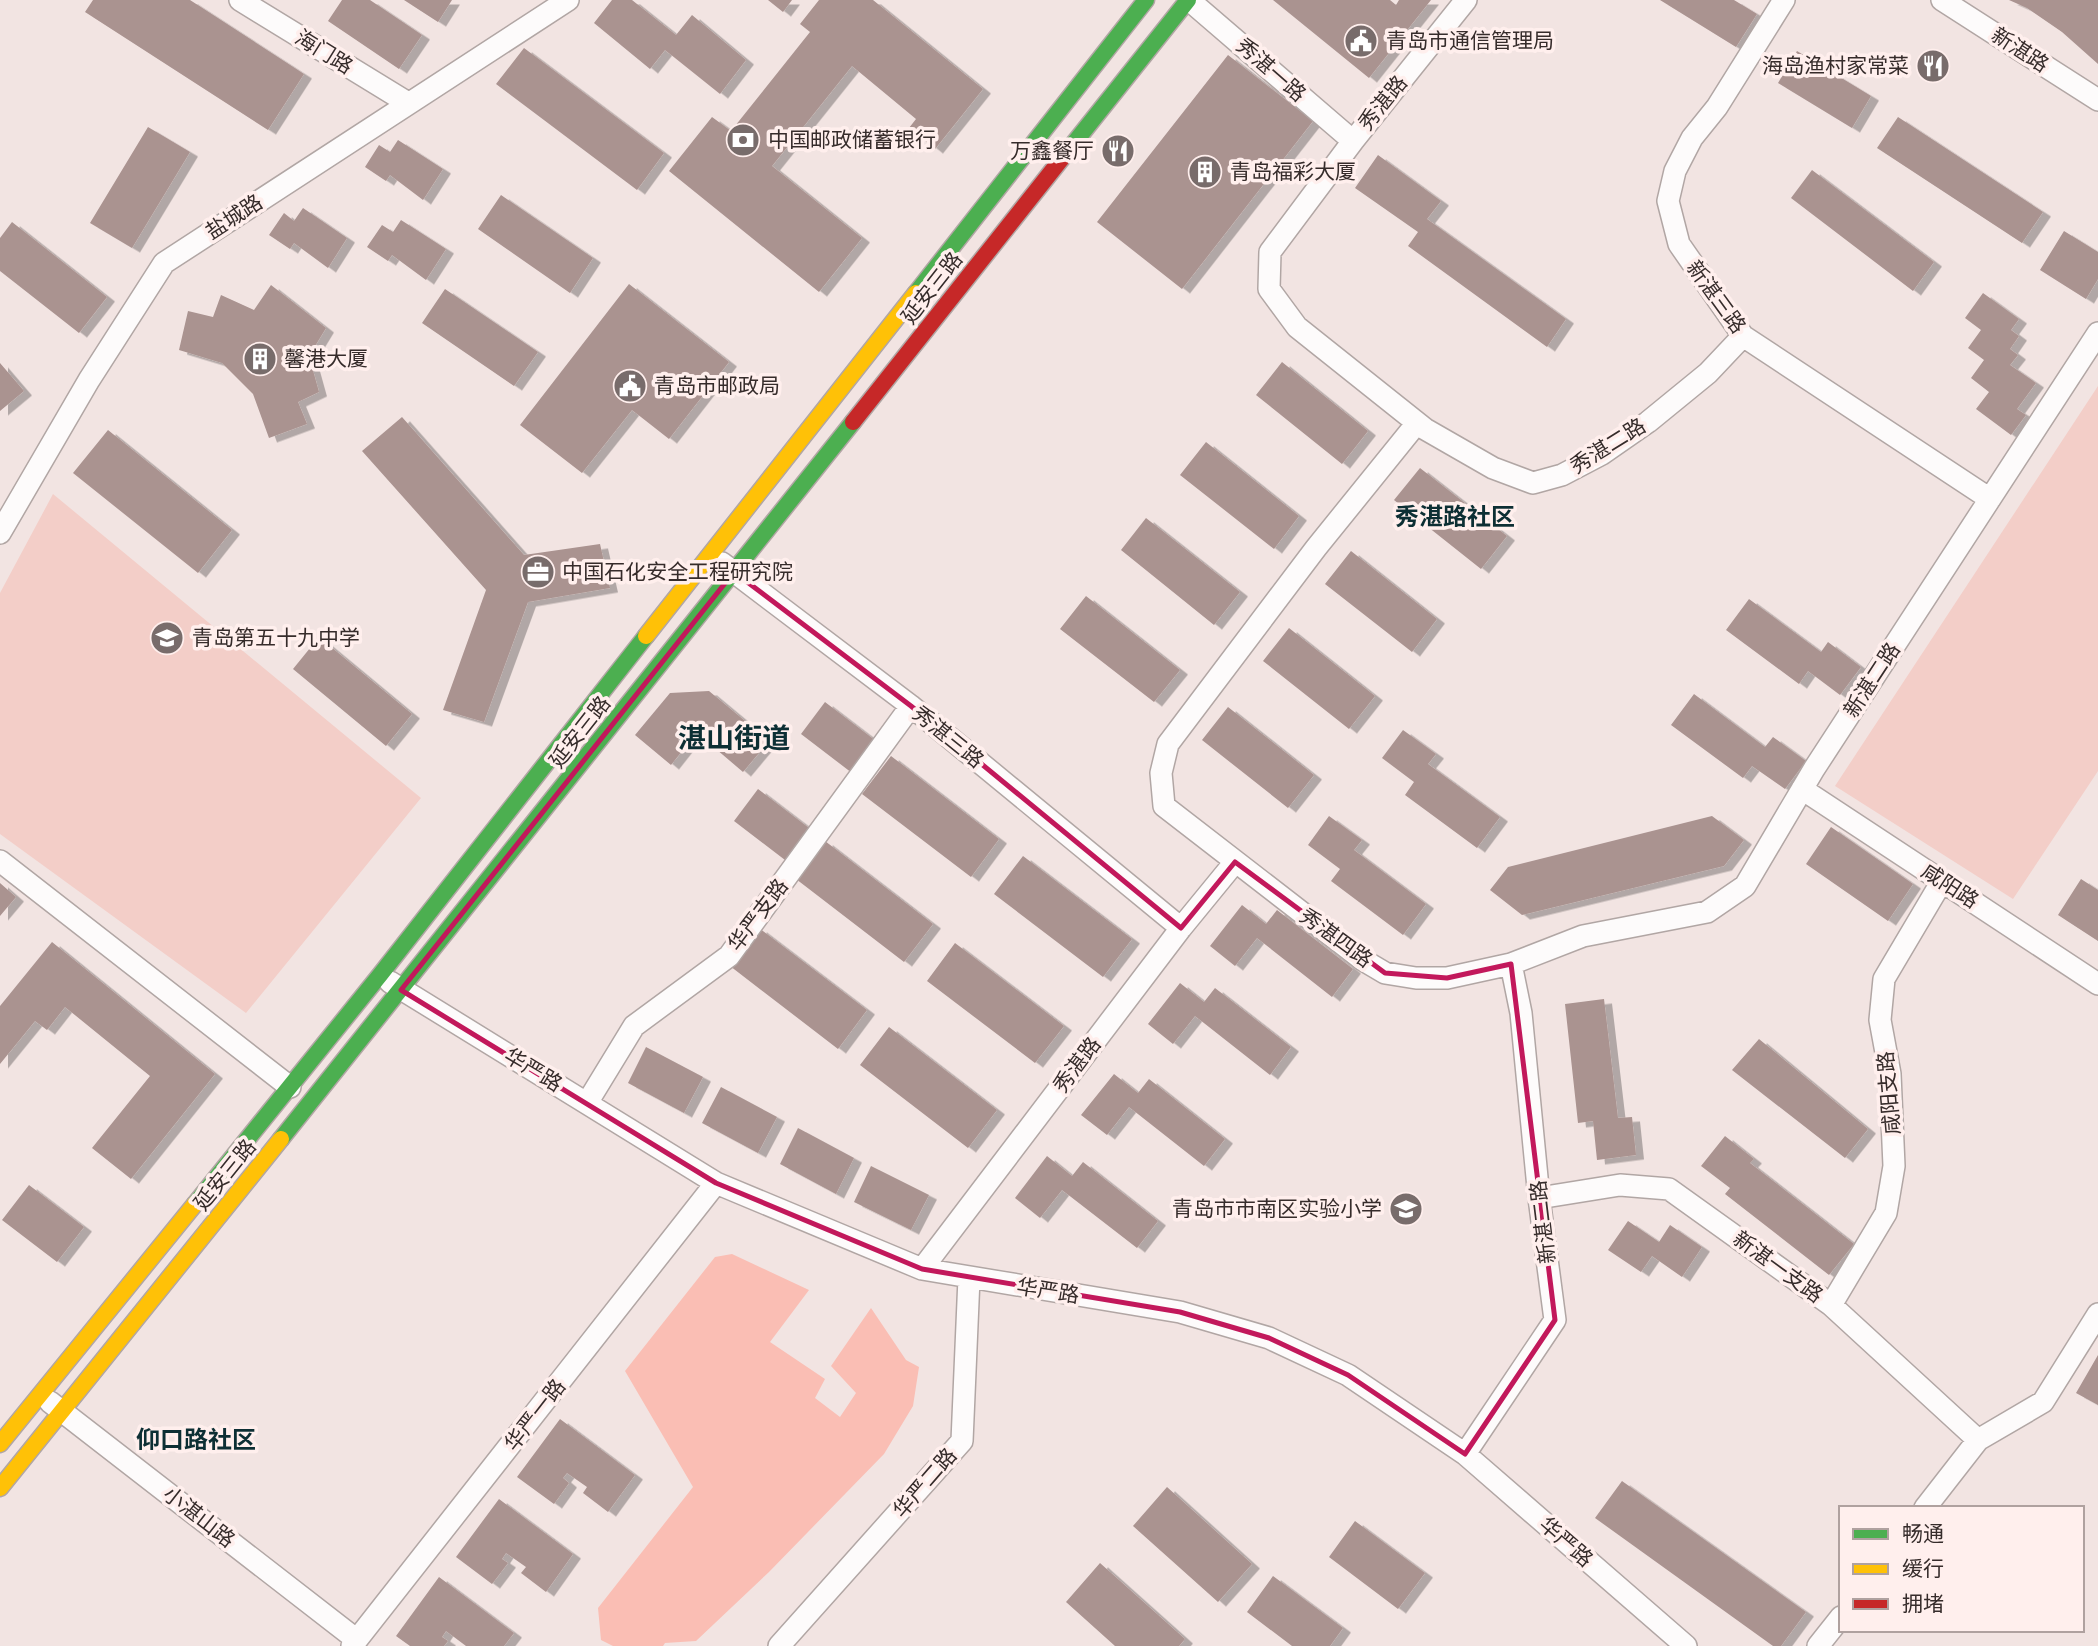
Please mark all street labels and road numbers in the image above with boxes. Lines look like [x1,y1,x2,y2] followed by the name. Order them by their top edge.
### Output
[1988,21,2054,76] street label: 新湛路
[291,23,358,78] street label: 海门路
[1232,32,1312,106] street label: 秀湛一路
[1352,70,1411,134] street label: 秀湛路
[200,188,266,243] street label: 盐城路
[895,246,967,328] street label: 延安三路
[1682,255,1752,337] street label: 新湛三路
[1565,412,1649,478] street label: 秀湛二路
[1837,637,1904,721] street label: 新湛二路
[543,690,615,772] street label: 延安三路
[908,700,989,772] street label: 秀湛三路
[1918,857,1984,912] street label: 咸阳路
[722,873,792,955] street label: 华严支路
[1296,902,1378,972] street label: 秀湛四路
[1047,1031,1105,1097] street label: 秀湛路
[500,1042,567,1096] street label: 华严路
[1871,1050,1904,1136] street label: 咸阳支路
[188,1134,260,1215] street label: 延安三路
[1524,1179,1559,1265] street label: 新湛二路
[1729,1225,1829,1307] street label: 新湛一支路
[1015,1272,1081,1307] street label: 华严路
[498,1373,570,1455] street label: 华严一路
[887,1442,961,1522] street label: 华严二路
[159,1480,241,1552] street label: 小湛山路
[1535,1511,1599,1571] street label: 华严路

